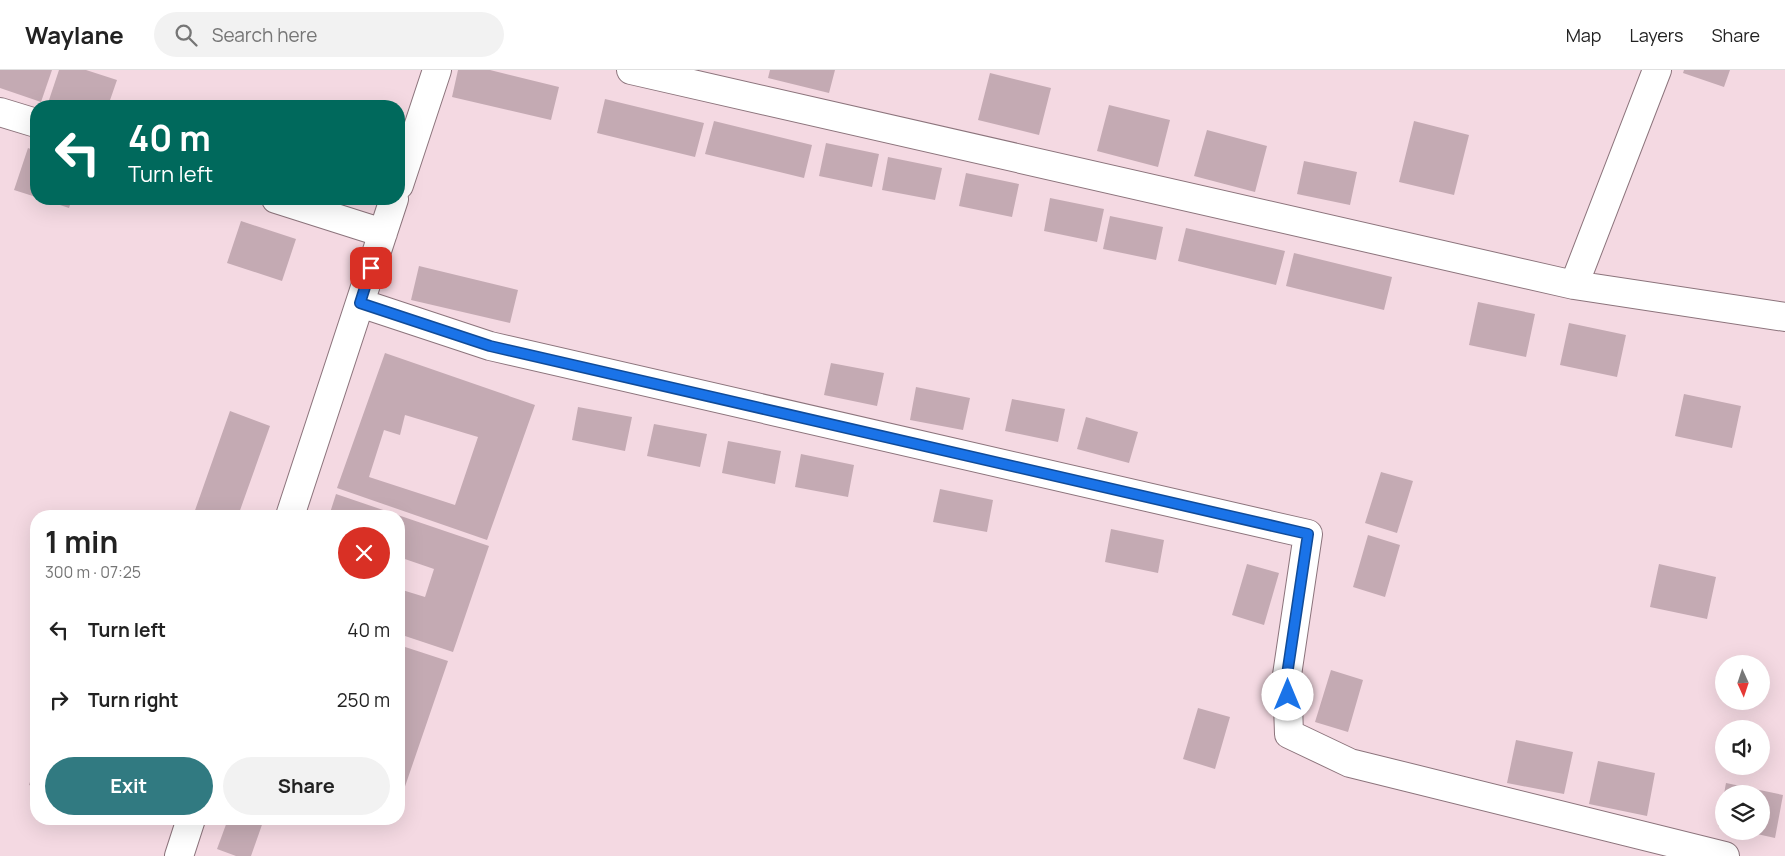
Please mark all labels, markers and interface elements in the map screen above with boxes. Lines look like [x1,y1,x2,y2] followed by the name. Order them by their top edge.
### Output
[154,12,504,57] search box
[25,18,124,51] text: Waylane
[172,21,200,49] icon: search
[212,22,317,48] text: Search here
[1566,23,1601,47] text: Map
[1629,23,1683,47] text: Layers
[1711,23,1760,47] text: Share
[128,114,211,162] text: 40 m
[45,120,110,185] icon: left
[128,159,213,189] text: Turn left
[350,247,392,289] pin
[357,254,385,282] icon: arrive
[45,521,118,562] text: 1 min
[338,527,390,579] button: close
[45,561,141,583] text: 300 m · 07:25
[45,616,73,644] icon: left
[88,617,166,643] text: Turn left
[347,617,390,643] text: 40 m
[1715,655,1770,710] north arrow
[1715,655,1770,840] map controls
[1261,668,1313,720] position arrow
[45,686,73,714] icon: right
[88,687,178,713] text: Turn right
[337,687,390,713] text: 250 m
[1715,720,1770,775] button: sound
[45,757,213,815] button: Exit
[223,757,390,815] button: Share
[1715,785,1770,840] button: layers

